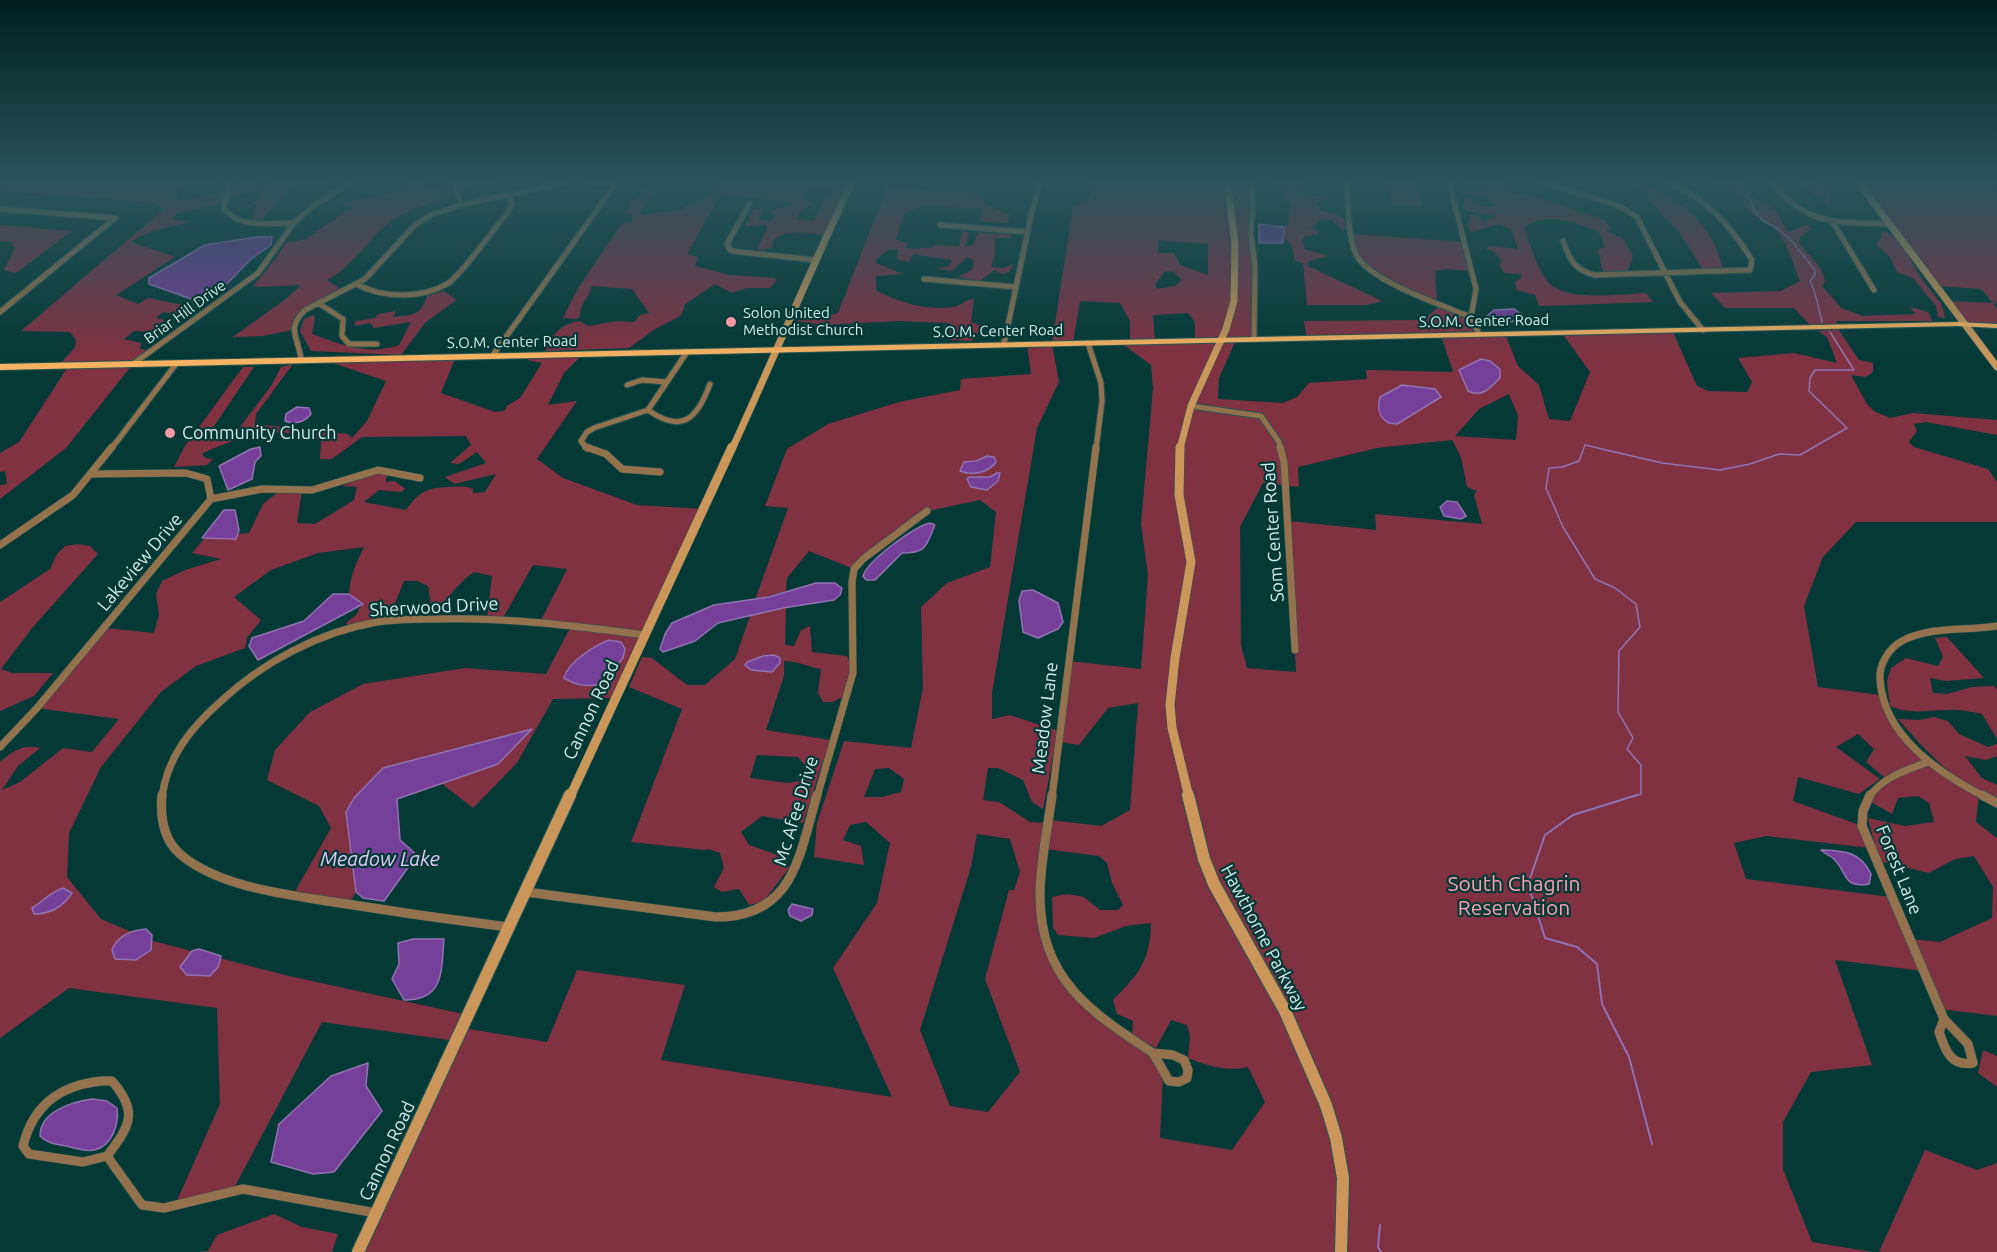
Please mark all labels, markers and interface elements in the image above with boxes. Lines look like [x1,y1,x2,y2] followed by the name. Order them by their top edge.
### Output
[141,276,229,348] street label: Briar Hill Drive
[743,304,863,339] place label: Solon United Methodist Church
[1419,311,1549,331] street label: S.O.M. Center Road
[724,315,738,329] marker: Solon United Methodist Church
[933,321,1063,341] street label: S.O.M. Center Road
[447,332,577,352] street label: S.O.M. Center Road
[182,422,336,444] place label: Community Church
[163,426,177,440] marker: Community Church
[1257,461,1289,603] street label: Som Center Road
[93,509,187,615] street label: Lakeview Drive
[369,593,499,621] street label: Sherwood Drive
[559,657,623,763] street label: Cannon Road
[1027,661,1063,775] street label: Meadow Lane
[769,754,823,868] street label: Mc Afee Drive
[1871,822,1927,918] street label: Forest Lane
[320,847,440,871] water label: Meadow Lake
[1216,861,1312,1015] street label: Hawthorne Parkway
[1447,871,1581,921] park label: South Chagrin Reservation
[355,1098,419,1204] street label: Cannon Road

